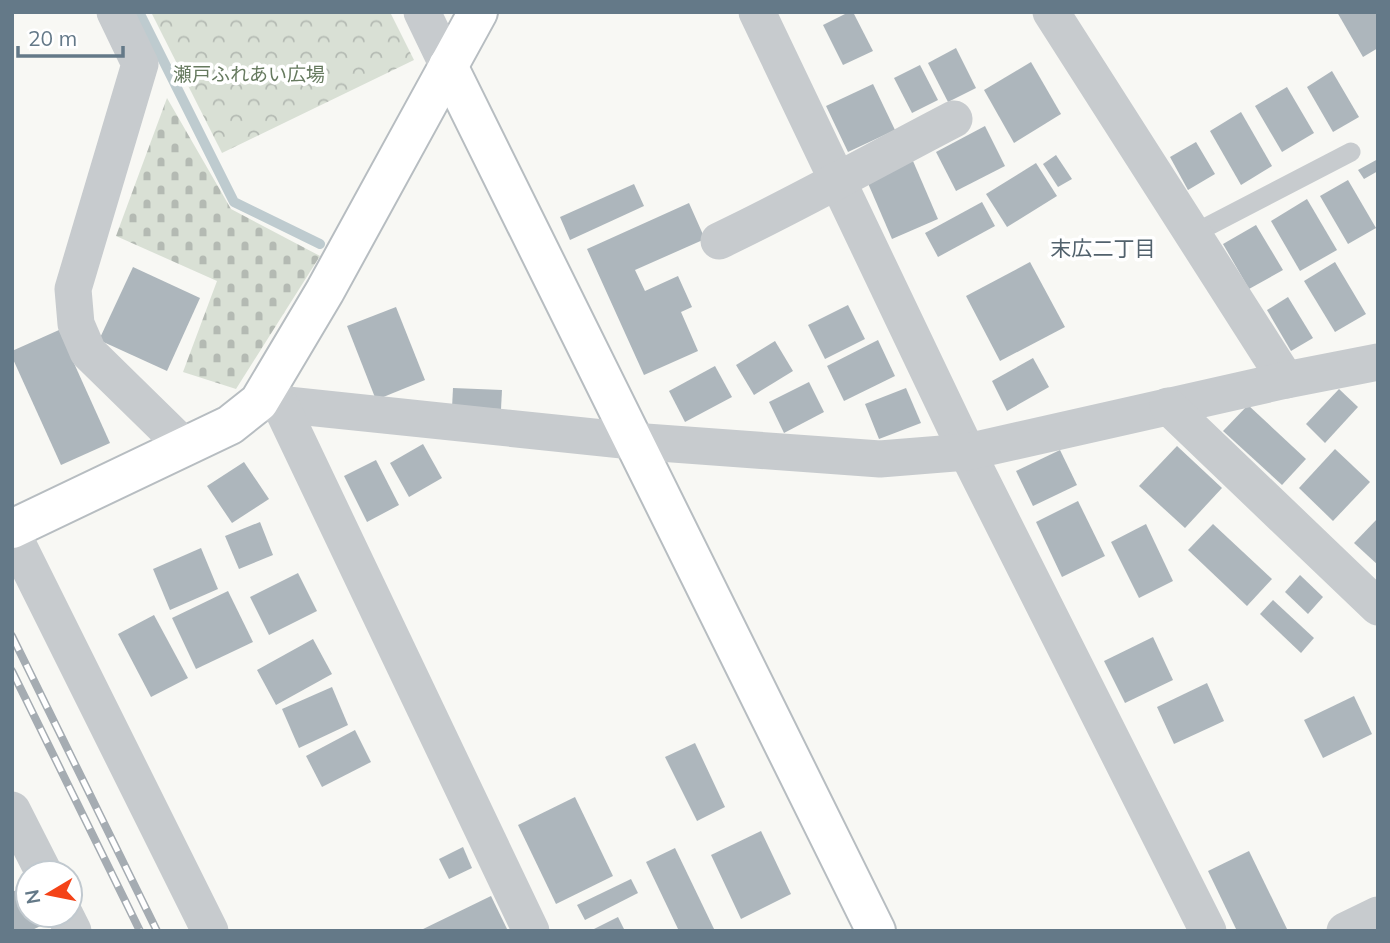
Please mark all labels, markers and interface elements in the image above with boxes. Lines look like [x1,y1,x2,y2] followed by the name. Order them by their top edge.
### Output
[18,14,122,58] scale bar
[28,25,77,51] text: 20 m
[173,62,325,86] park label: 瀬戸ふれあい広場
[1051,235,1156,261] district label: 末広二丁目
[14,859,84,929] north arrow
[19,888,45,906] text: N

